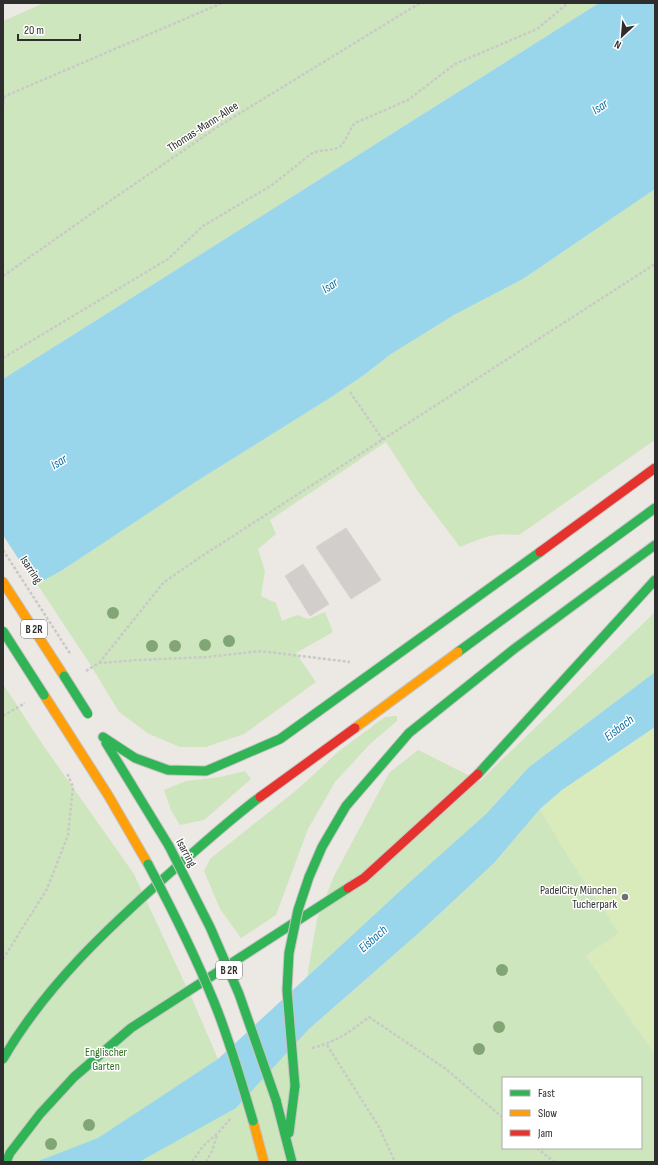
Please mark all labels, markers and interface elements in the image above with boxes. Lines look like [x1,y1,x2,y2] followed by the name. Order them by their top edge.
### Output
[18,16,80,42] scale bar
[602,16,642,56] north arrow
[24,23,44,38] text: 20 m
[612,37,623,52] text: N
[589,95,612,118] water label: Isar
[165,98,241,155] street label: Thomas-Mann-Allee
[319,274,342,297] water label: Isar
[48,450,71,473] water label: Isar
[16,553,46,587] street label: Isarring
[21,620,47,638] road number: B 2R
[601,711,638,744] water label: Eisbach
[172,836,200,870] street label: Isarring
[540,883,617,912] place label: PadelCity München Tucherpark
[620,892,630,902] marker: PadelCity München Tucherpark
[355,922,391,956] water label: Eisbach
[216,961,242,979] road number: B 2R
[85,1045,128,1074] park label: Englischer Garten
[502,1077,642,1149] legend
[538,1086,555,1101] text: Fast
[538,1106,557,1121] text: Slow
[537,1126,553,1141] text: Jam

